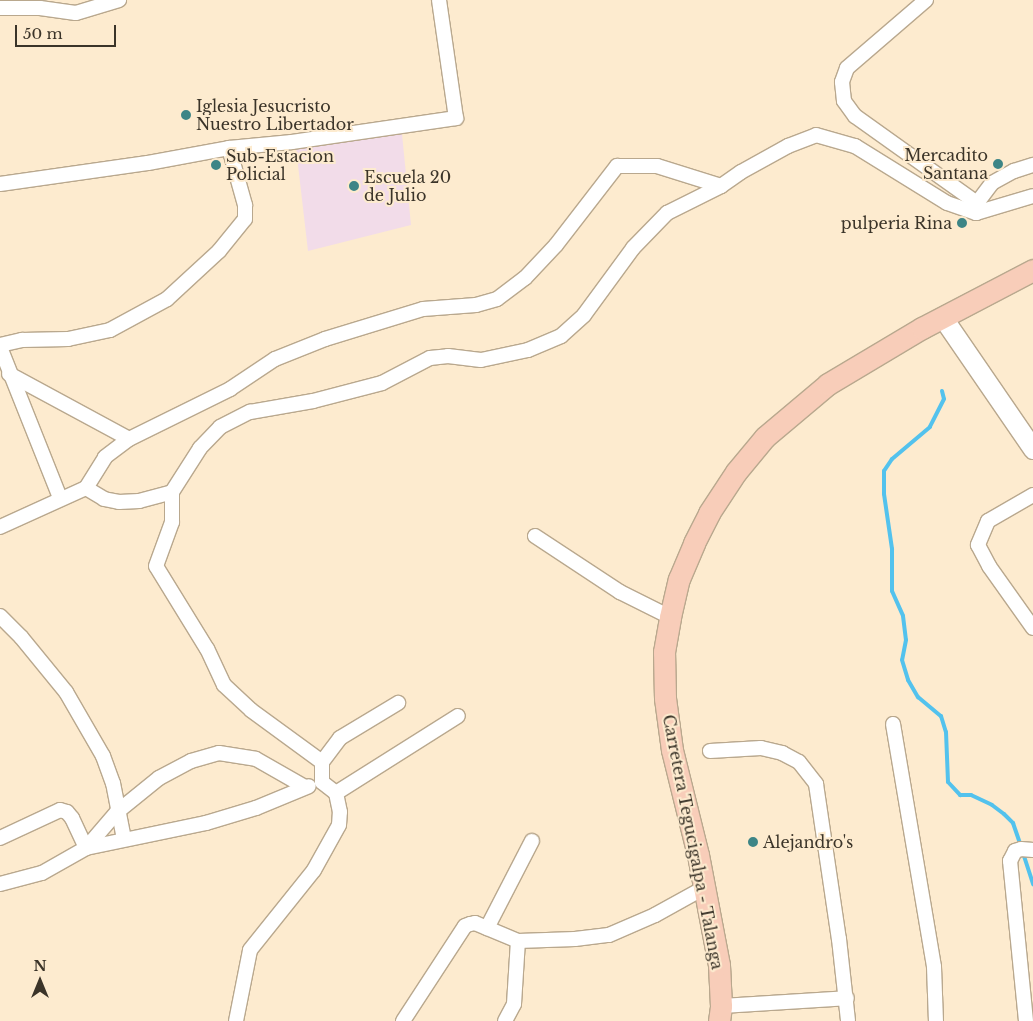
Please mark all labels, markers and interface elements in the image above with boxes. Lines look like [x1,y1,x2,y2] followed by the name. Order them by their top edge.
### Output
[18,15,119,47] scale bar
[23,24,63,43] text: 50 m
[196,96,354,134] place label: Iglesia Jesucristo Nuestro Libertador
[180,109,192,121] marker: Iglesia Jesucristo Nuestro Libertador
[904,145,988,183] place label: Mercadito Santana
[226,146,334,184] place label: Sub-Estacion Policial
[992,158,1004,170] marker: Mercadito Santana
[210,159,222,171] marker: Sub-Estacion Policial
[364,167,451,205] place label: Escuela 20 de Julio
[348,180,360,192] marker: Escuela 20 de Julio
[841,213,952,233] place label: pulperia Rina
[956,217,968,229] marker: pulperia Rina
[659,712,727,972] street label: Carretera Tegucigalpa - Talanga
[763,832,853,852] place label: Alejandro's
[747,836,759,848] marker: Alejandro's
[15,956,65,1006] north arrow
[33,957,47,975] text: N

